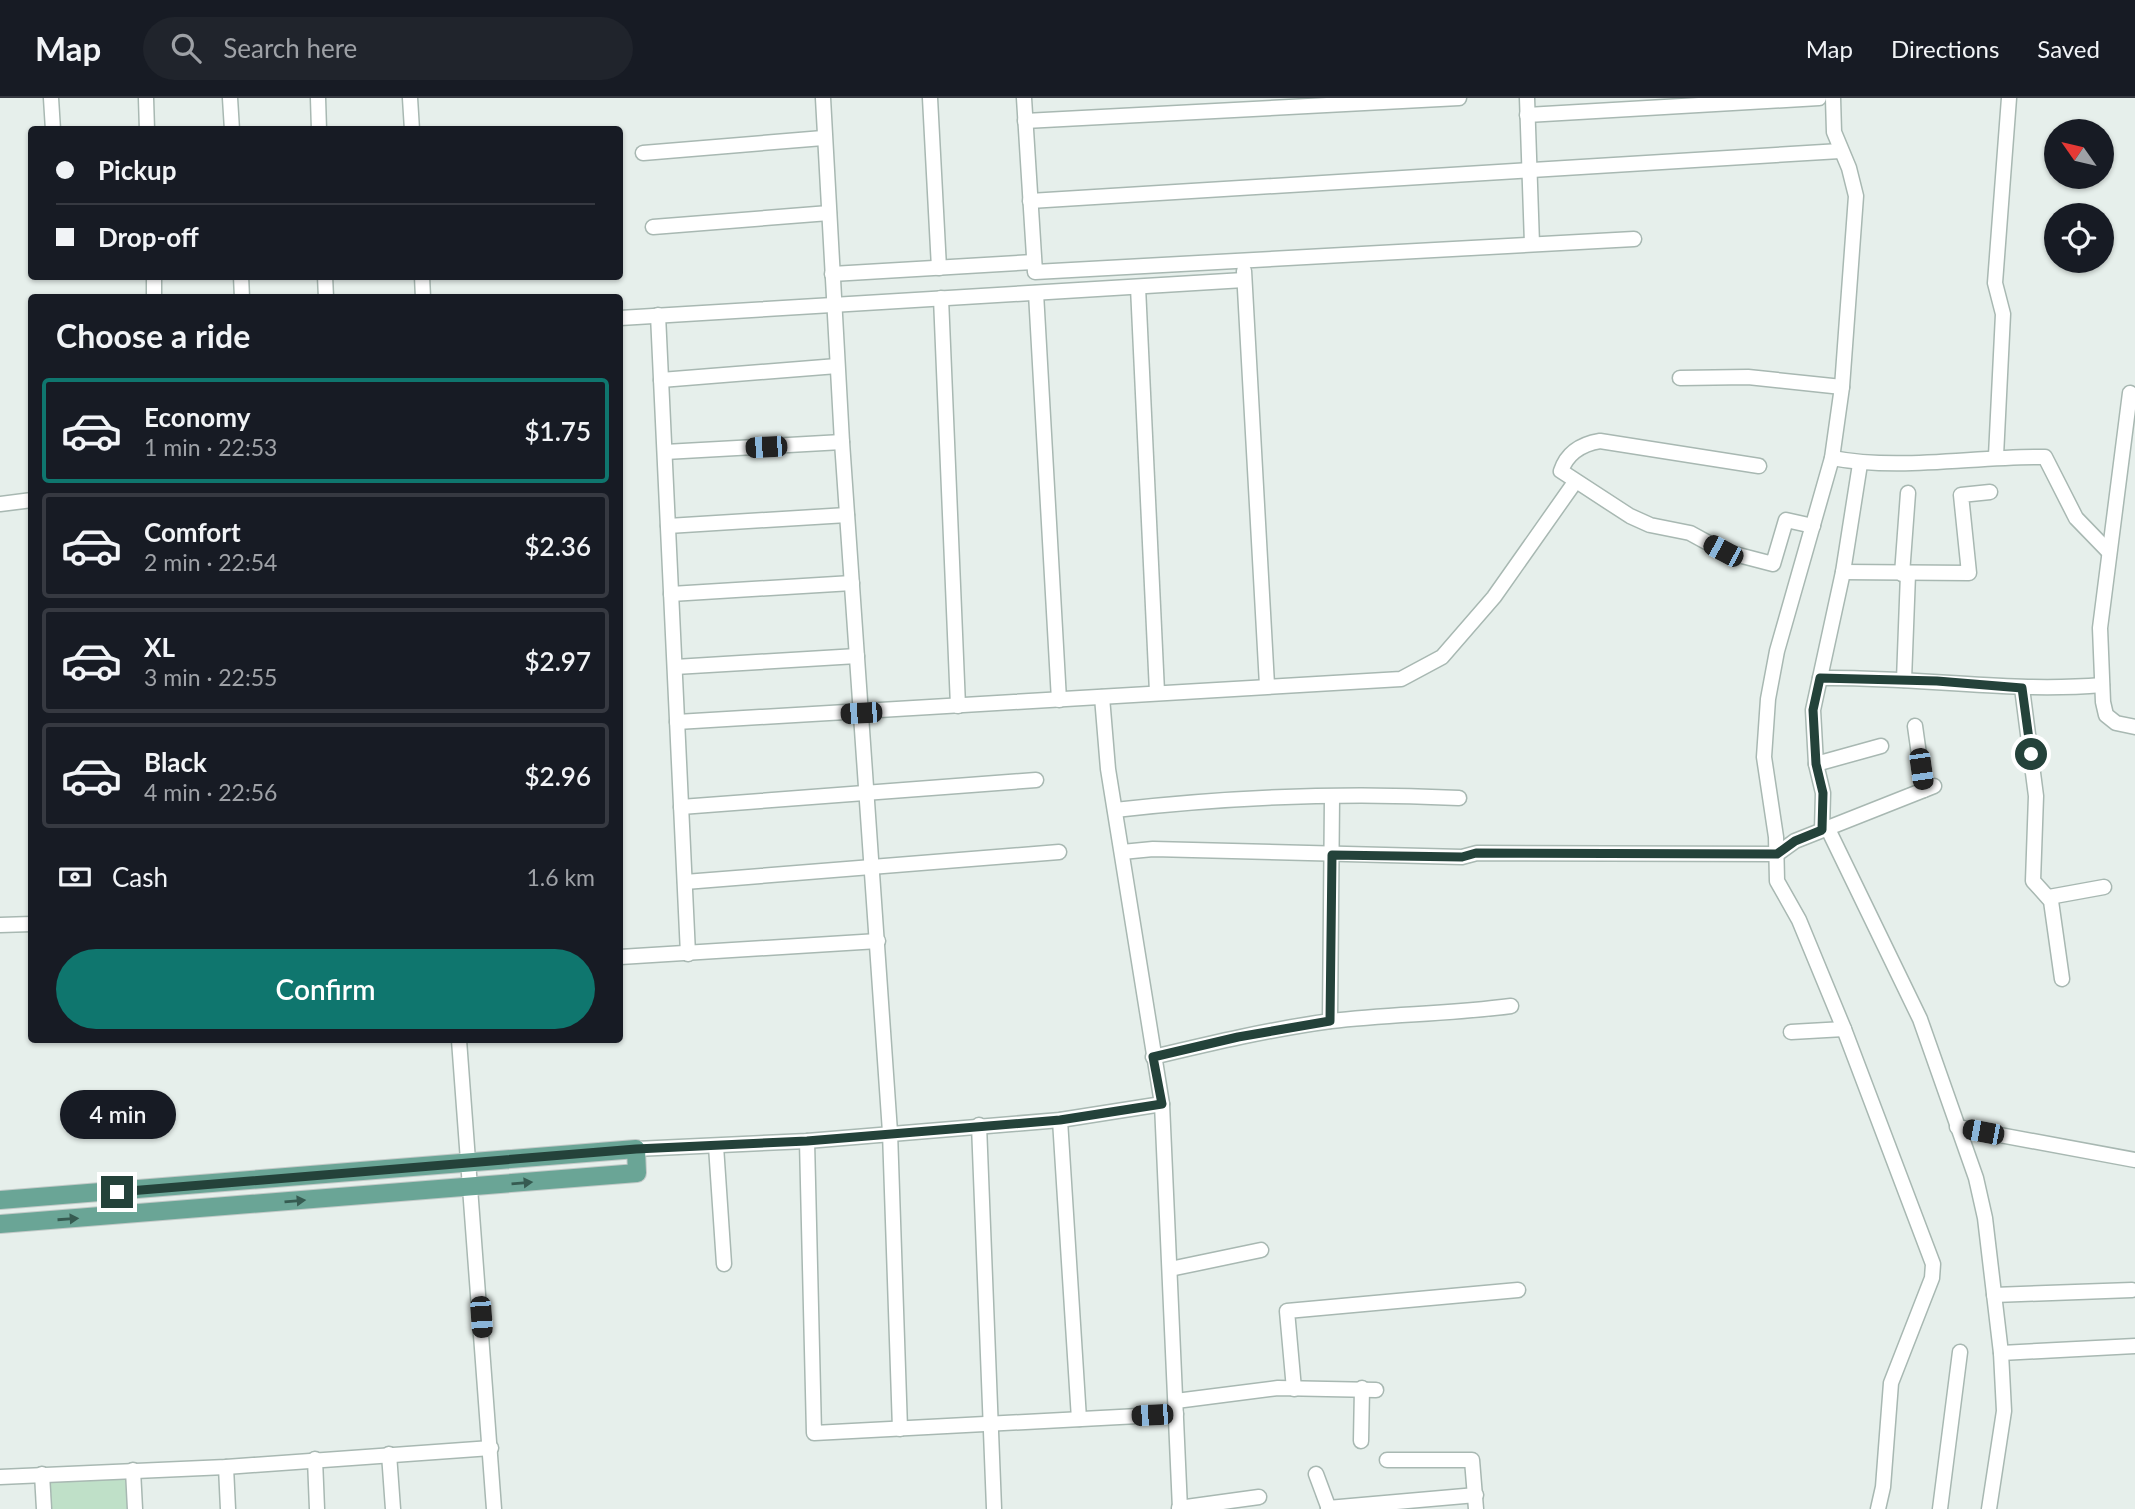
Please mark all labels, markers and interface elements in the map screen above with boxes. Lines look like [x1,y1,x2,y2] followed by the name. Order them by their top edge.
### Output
[143,17,633,80] search box
[35,28,101,68] text: Map
[167,29,205,67] icon: search
[223,32,357,64] text: Search here
[1806,34,1853,63] text: Map
[1891,34,1999,63] text: Directions
[2037,34,2100,63] text: Saved
[2044,119,2114,189] north arrow
[2044,119,2114,273] map controls
[98,154,177,186] text: Pickup
[2044,203,2114,273] button: locate
[98,221,199,253] text: Drop-off
[56,316,250,355] text: Choose a ride
[60,399,123,462] icon: car
[144,401,250,433] text: Economy
[525,415,591,447] text: $1.75
[144,433,277,461] text: 1 min · 22:53
[745,435,788,459] car
[60,514,123,577] icon: car
[144,516,241,548] text: Comfort
[525,530,591,562] text: $2.36
[1700,532,1747,570] car
[144,548,277,576] text: 2 min · 22:54
[60,629,123,692] icon: car
[144,631,175,663] text: XL
[525,645,591,677] text: $2.97
[144,663,277,691] text: 3 min · 22:55
[840,701,883,725] car
[2015,738,2047,770] route start
[60,744,123,807] icon: car
[144,746,207,778] text: Black
[1908,747,1935,791] car
[525,760,591,792] text: $2.96
[144,778,277,806] text: 4 min · 22:56
[56,858,94,896] icon: cash
[112,861,168,893] text: Cash
[526,863,595,891] text: 1.6 km
[56,949,595,1029] button: Confirm
[59,1090,175,1140] callout: 4 min
[90,1100,146,1128] text: 4 min
[1961,1118,2006,1146] car
[101,1176,133,1208] route end
[511,1177,533,1188] one-way arrow
[284,1195,306,1206] one-way arrow
[57,1213,79,1224] one-way arrow
[470,1295,493,1339] car
[1131,1403,1174,1427] car

